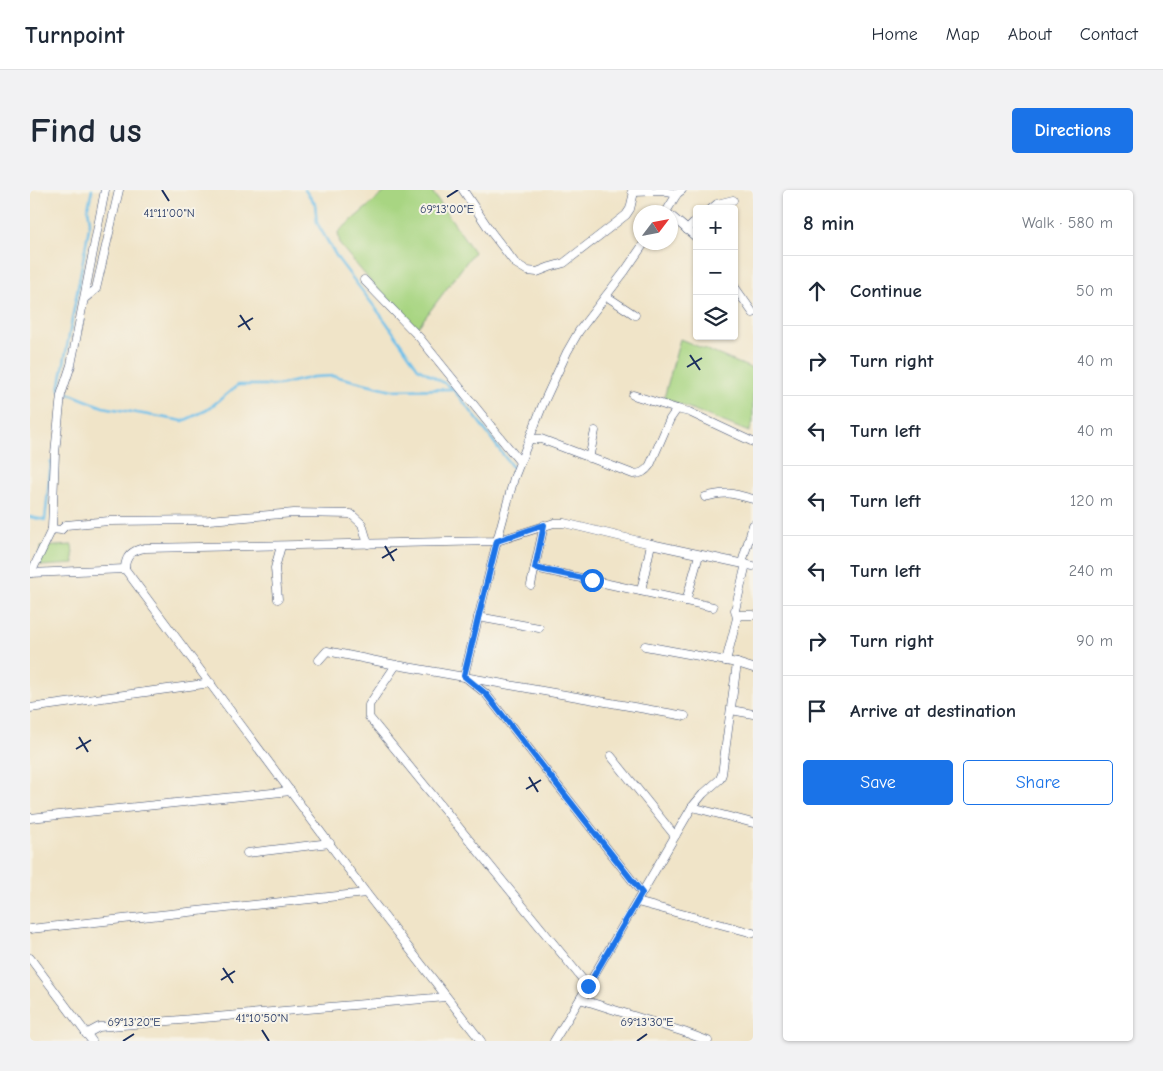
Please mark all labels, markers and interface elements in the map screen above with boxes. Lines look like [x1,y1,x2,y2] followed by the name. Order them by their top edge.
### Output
[25,21,124,49] text: Turnpoint
[871,24,918,45] text: Home
[946,24,980,45] text: Map
[1008,24,1052,45] text: About
[1080,24,1138,45] text: Contact
[1012,108,1133,153] button: Directions
[30,110,142,151] text: Find us
[420,202,474,216] text: 69°13'00"E
[633,205,678,250] north arrow
[693,205,738,340] map controls
[693,205,738,250] button: +
[143,206,195,220] text: 41°11'00"N
[803,211,854,235] text: 8 min
[1022,214,1113,232] text: Walk · 580 m
[693,250,738,295] button: −
[803,277,831,305] icon: ahead
[850,280,922,302] text: Continue
[1076,282,1113,300] text: 50 m
[693,295,738,340] button: layers
[803,347,831,375] icon: right
[850,350,934,372] text: Turn right
[1077,352,1113,370] text: 40 m
[803,417,831,445] icon: left
[850,420,921,442] text: Turn left
[1077,422,1113,440] text: 40 m
[803,487,831,515] icon: left
[850,490,921,512] text: Turn left
[1070,492,1113,510] text: 120 m
[803,557,831,585] icon: left
[850,560,921,582] text: Turn left
[1069,562,1113,580] text: 240 m
[581,569,604,592] route start
[803,627,831,655] icon: right
[850,630,934,652] text: Turn right
[1076,632,1113,650] text: 90 m
[803,697,831,725] icon: arrive
[850,700,1016,722] text: Arrive at destination
[803,760,953,805] button: Save
[963,760,1113,805] button: Share
[577,975,600,998] route end
[236,1011,288,1025] text: 41°10'50"N
[107,1015,161,1029] text: 69°13'20"E
[621,1015,673,1029] text: 69°13'30"E

